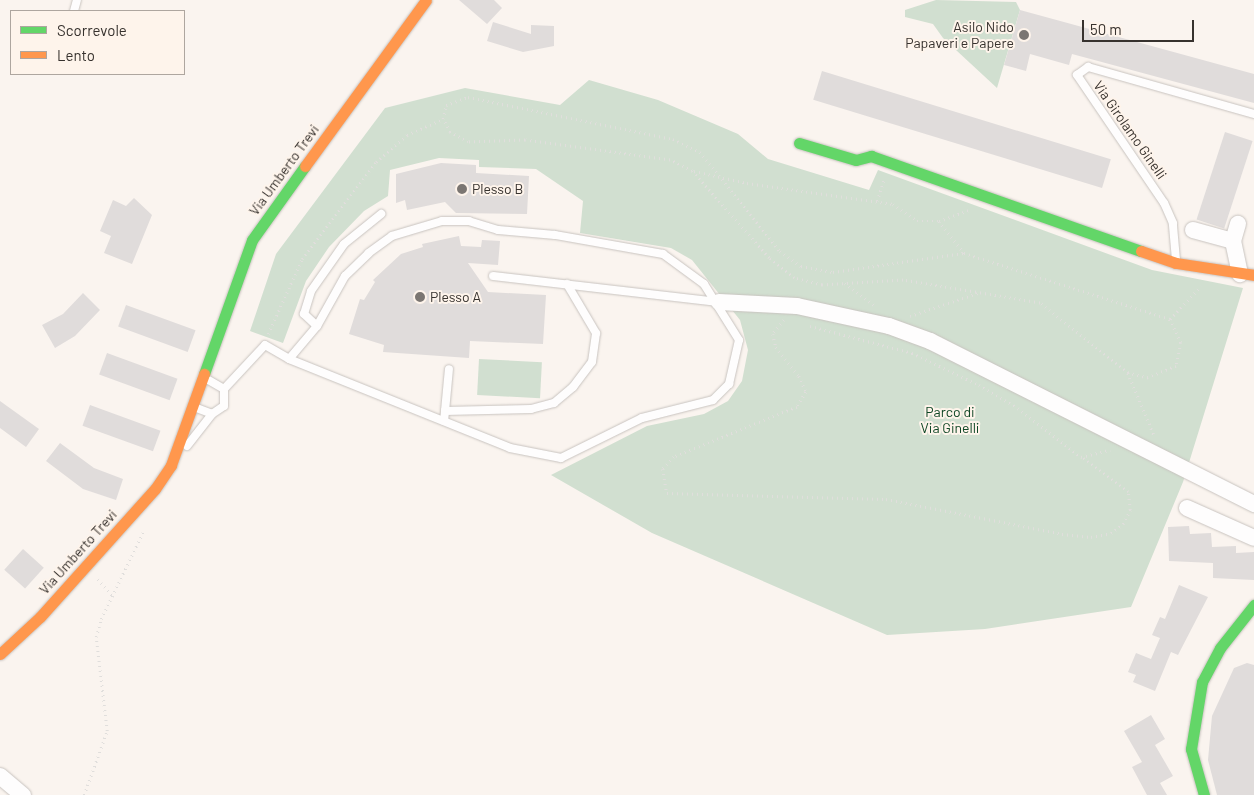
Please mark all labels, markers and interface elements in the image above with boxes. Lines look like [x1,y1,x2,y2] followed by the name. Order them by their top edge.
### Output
[10,10,185,75] legend
[1084,10,1196,42] scale bar
[905,19,1014,52] place label: Asilo Nido Papaveri e Papere
[1090,20,1122,38] text: 50 m
[57,21,127,39] text: Scorrevole
[1018,29,1030,41] marker: Asilo Nido Papaveri e Papere
[57,46,95,64] text: Lento
[1090,78,1170,182] street label: Via Girolamo Ginelli
[246,121,322,219] street label: Via Umberto Trevi
[472,181,523,197] place label: Plesso B
[456,183,468,195] marker: Plesso B
[430,289,481,305] place label: Plesso A
[414,291,426,303] marker: Plesso A
[921,404,979,437] park label: Parco di Via Ginelli
[36,506,120,598] street label: Via Umberto Trevi

